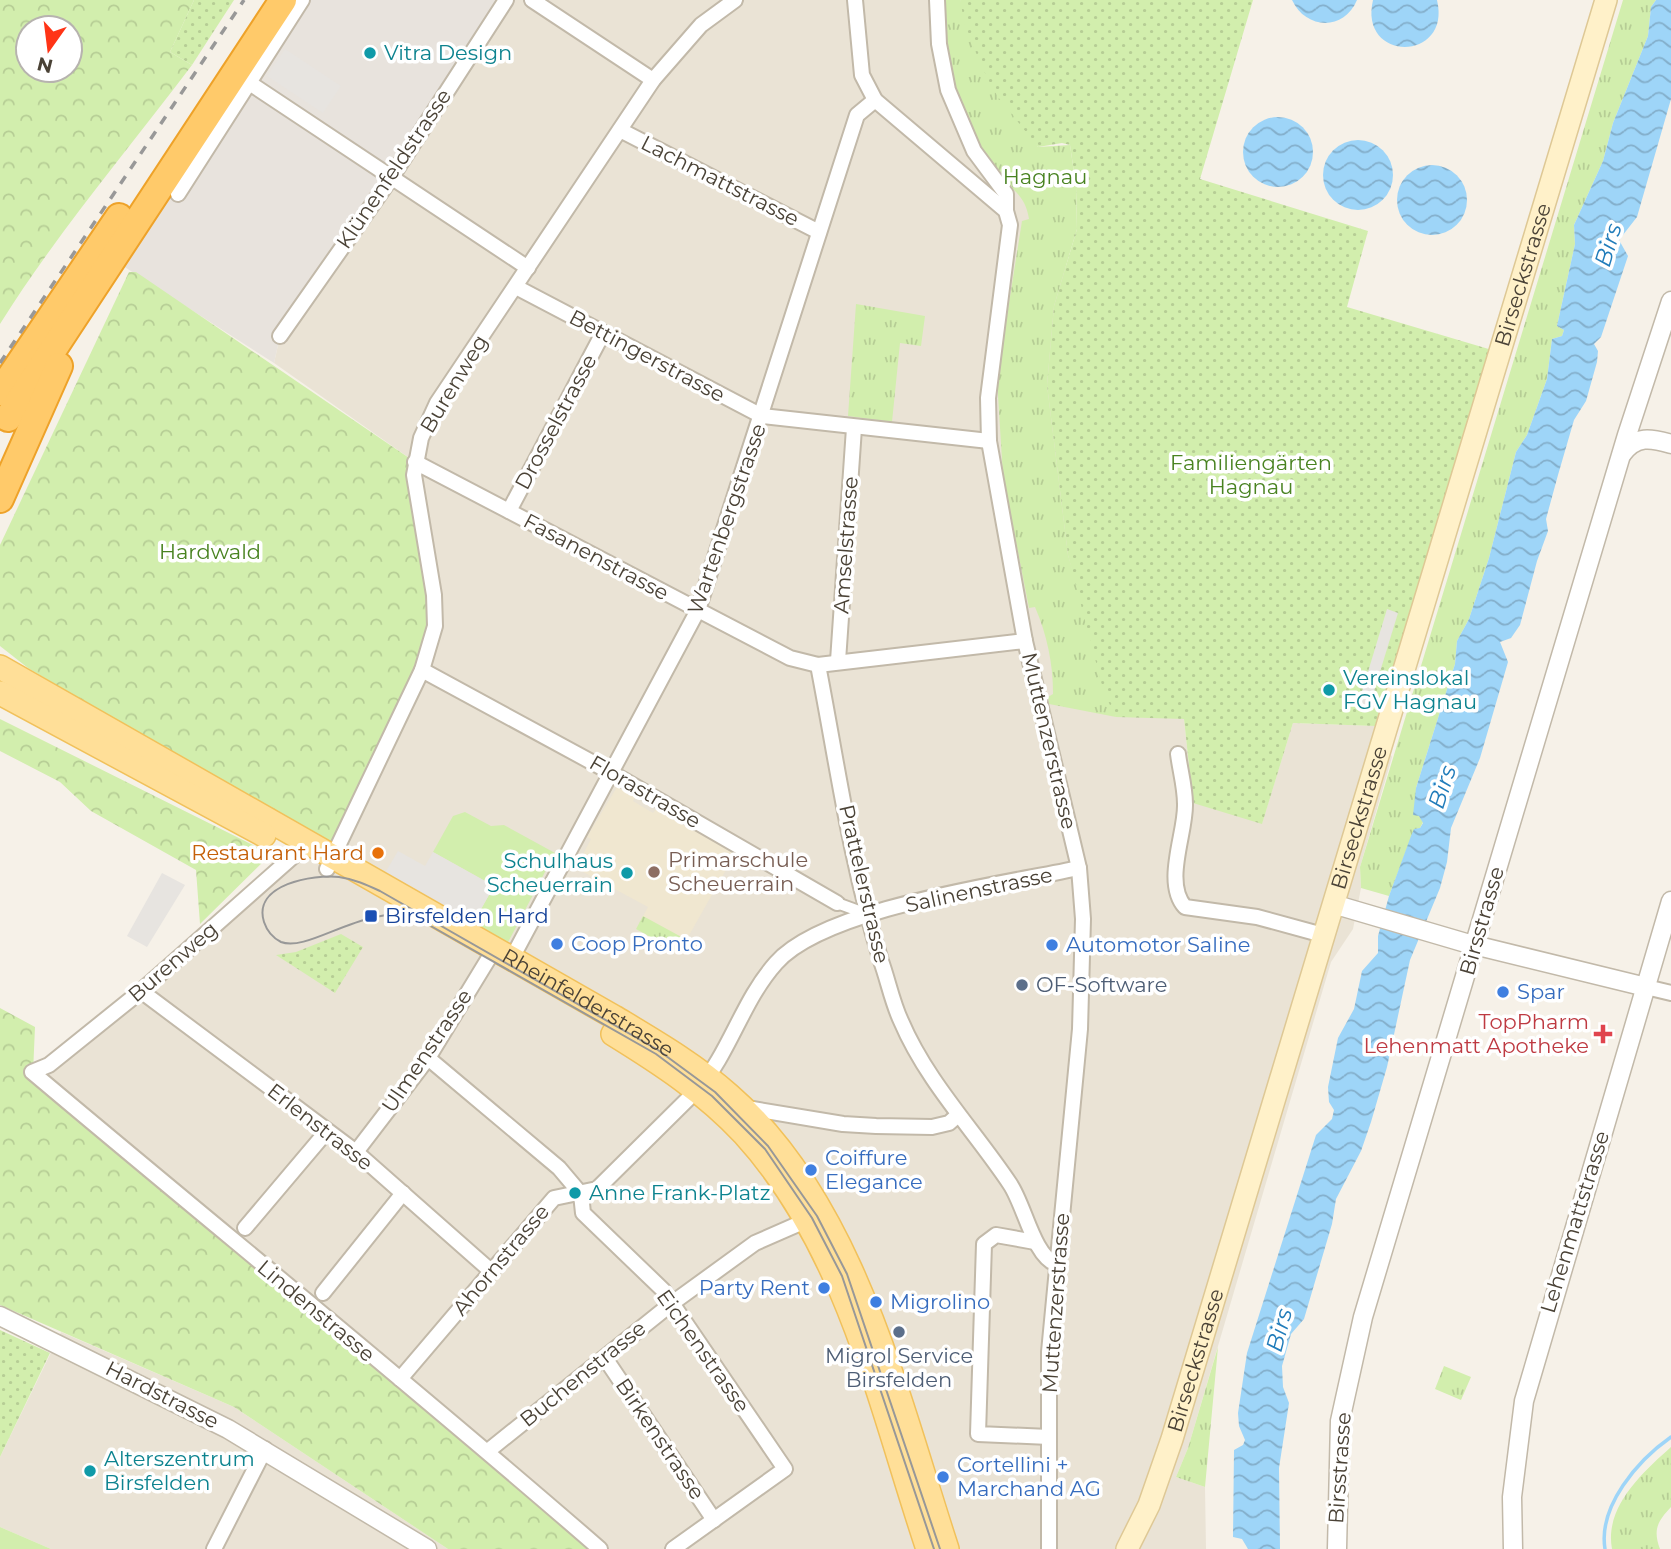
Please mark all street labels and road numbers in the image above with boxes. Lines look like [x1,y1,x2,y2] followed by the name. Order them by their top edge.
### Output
[331,84,456,253] street label: Klünenfeldstrasse
[637,130,803,231] street label: Lachmattstrasse
[1489,200,1556,350] street label: Birseckstrasse
[565,304,729,407] street label: Bettingerstrasse
[415,330,493,437] street label: Burenweg
[509,350,602,494] street label: Drosselstrasse
[682,420,771,617] street label: Wartenbergstrasse
[828,475,863,615] street label: Amselstrasse
[519,508,673,605] street label: Fasanenstrasse
[1017,650,1082,832] street label: Muttenzerstrasse
[1325,743,1392,892] street label: Birseckstrasse
[585,750,705,833] street label: Florastrasse
[834,802,895,966] street label: Prattelerstrasse
[903,862,1055,917] street label: Salinenstrasse
[1454,864,1509,978] street label: Birsstrasse
[123,916,222,1007] street label: Burenweg
[498,943,679,1062] street label: Rheinfelderstrasse
[376,984,477,1117] street label: Ulmenstrasse
[263,1078,378,1175] street label: Erlenstrasse
[1535,1128,1614,1316] street label: Lehenmattstrasse
[447,1199,554,1320] street label: Ahornstrasse
[1037,1212,1074,1394] street label: Muttenzerstrasse
[253,1254,380,1367] street label: Lindenstrasse
[652,1284,755,1417] street label: Eichenstrasse
[1162,1286,1229,1435] street label: Birseckstrasse
[515,1315,651,1432] street label: Buchenstrasse
[101,1355,223,1434] street label: Hardstrasse
[611,1373,710,1504] street label: Birkenstrasse
[1323,1411,1356,1525] street label: Birsstrasse

